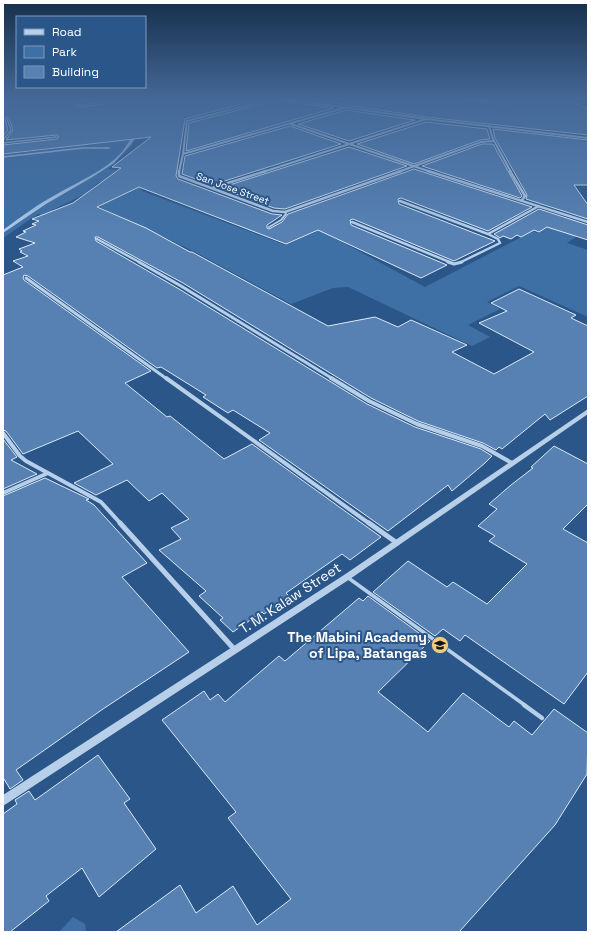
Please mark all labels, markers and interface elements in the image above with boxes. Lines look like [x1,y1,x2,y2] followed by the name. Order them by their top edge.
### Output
[16,16,146,88] legend
[52,24,81,40] text: Road
[52,44,77,60] text: Park
[52,64,99,80] text: Building
[195,169,271,208] street label: San Jose Street
[236,558,344,638] street label: T. M. Kalaw Street
[287,628,427,662] place label: The Mabini Academy of Lipa, Batangas
[430,635,450,655] school or university icon: The Mabini Academy of Lipa, Batangas

